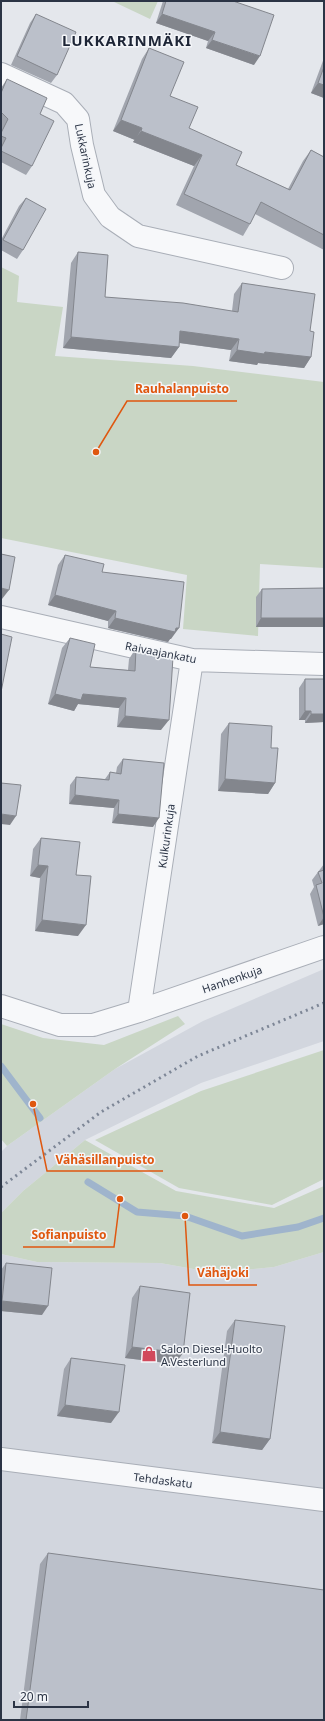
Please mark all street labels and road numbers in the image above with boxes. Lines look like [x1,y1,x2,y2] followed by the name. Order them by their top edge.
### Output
[72,122,100,190] street label: Lukkarinkuja
[124,638,198,666] street label: Raivaajankatu
[154,803,178,869] street label: Kulkurinkuja
[200,962,264,996] street label: Hanhenkuja
[133,1469,193,1491] street label: Tehdaskatu

